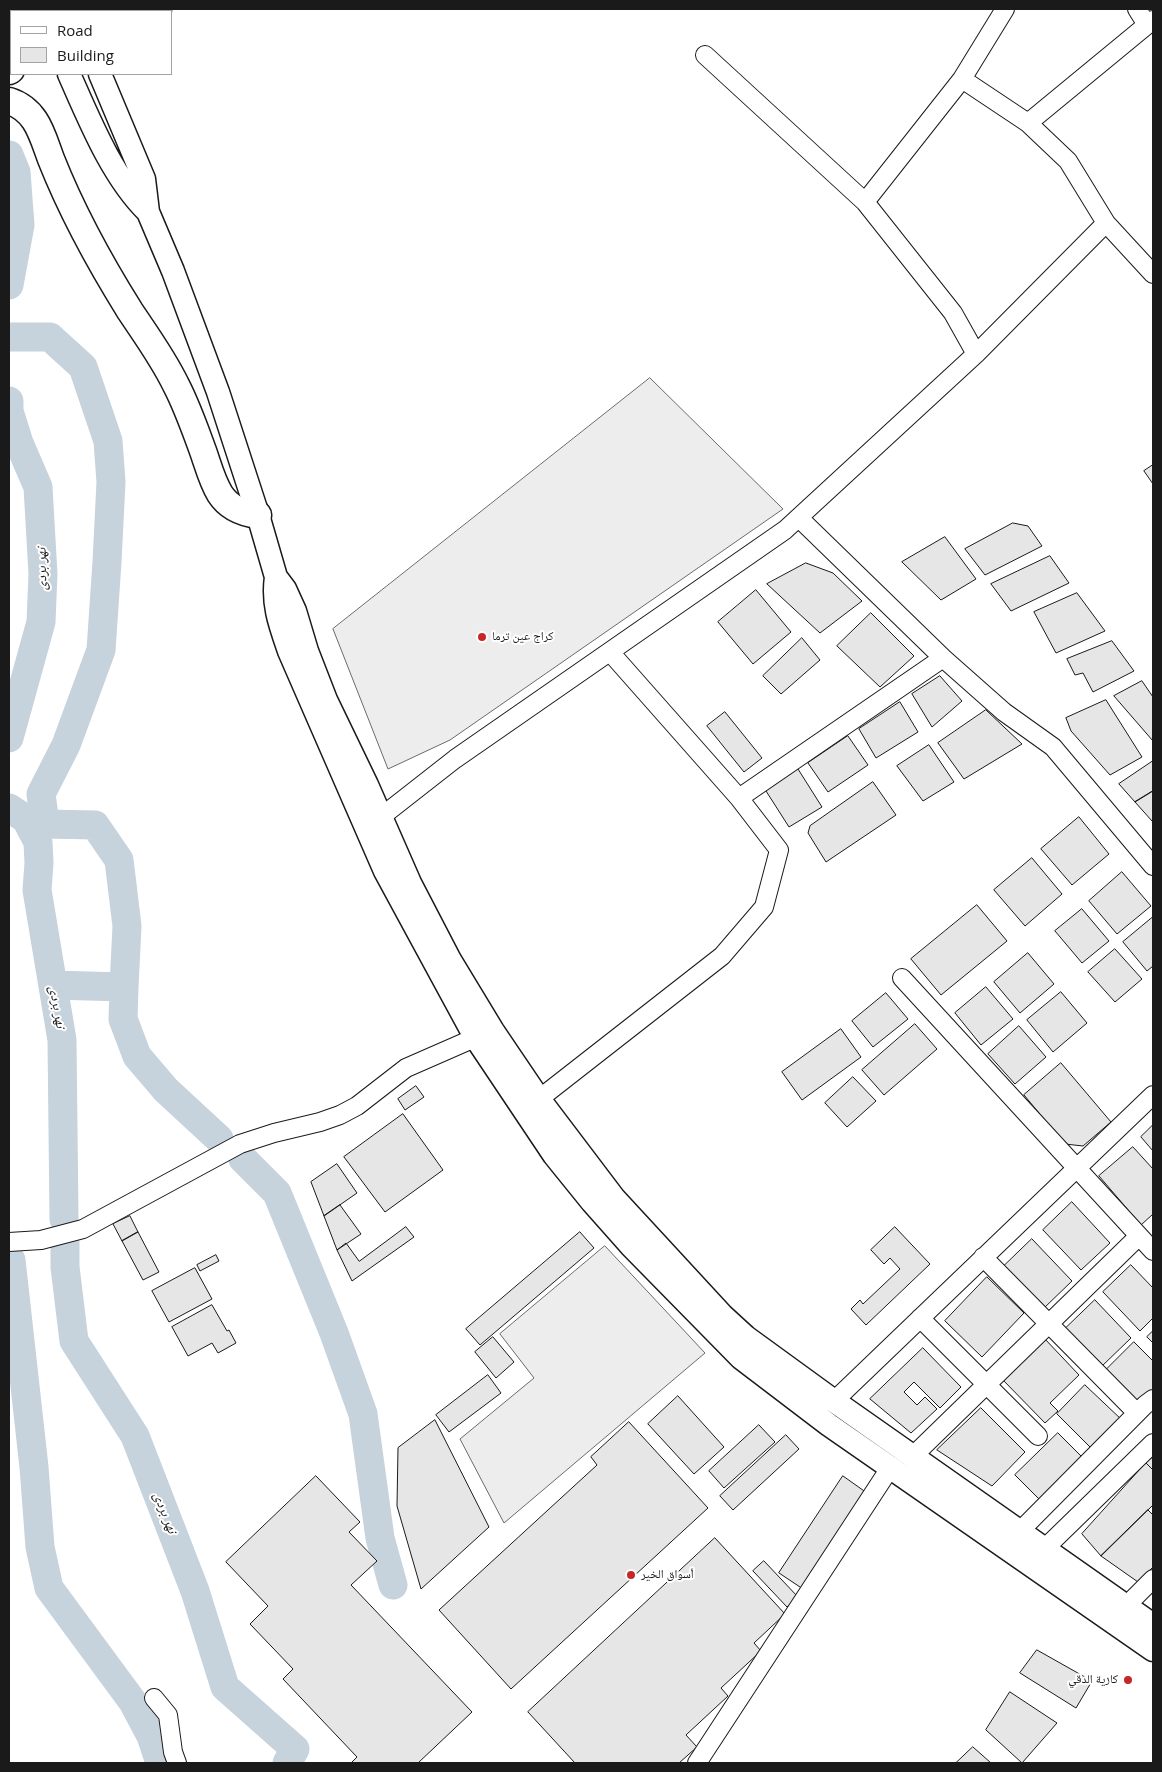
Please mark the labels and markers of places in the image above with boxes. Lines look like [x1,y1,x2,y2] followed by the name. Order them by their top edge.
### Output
[492,630,553,644] place label: كراج عين ترما
[476,631,488,643] marker: كراج عين ترما
[641,1568,694,1582] place label: أسواق الخير
[625,1569,637,1581] marker: أسواق الخير
[1068,1673,1118,1687] place label: كازية الدقي
[1122,1674,1134,1686] marker: كازية الدقي

